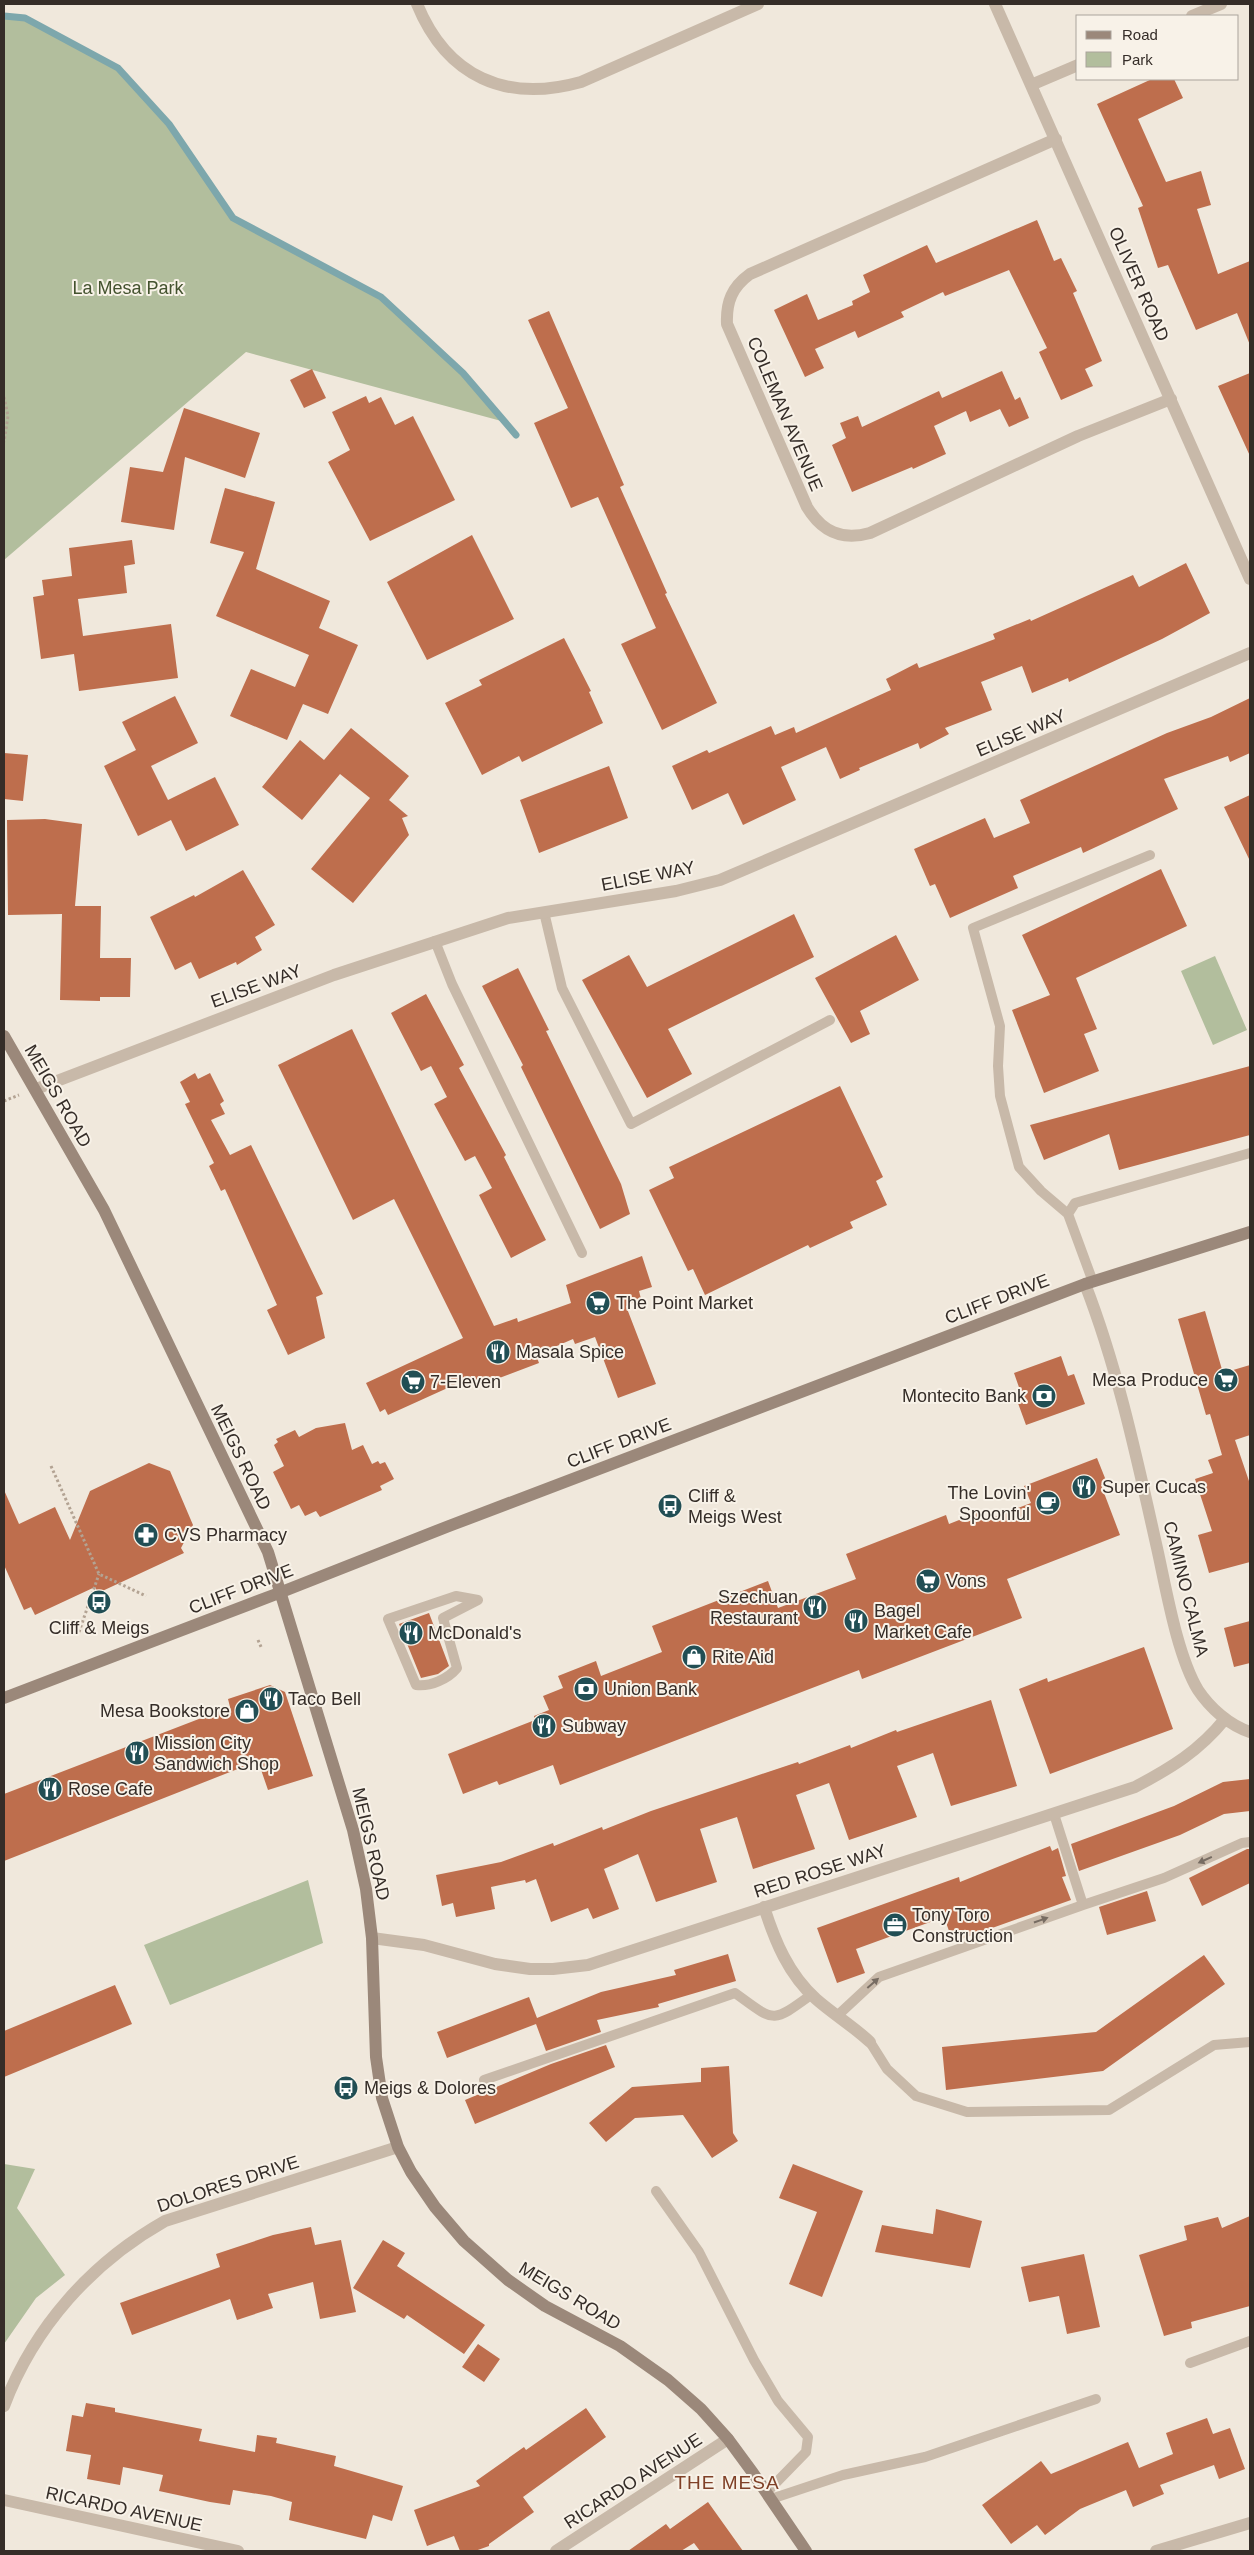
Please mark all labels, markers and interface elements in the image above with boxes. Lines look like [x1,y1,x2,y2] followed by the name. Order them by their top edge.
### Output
[1076,15,1239,80] legend
[1122,26,1158,43] text: Road
[1122,51,1153,68] text: Park
[1105,224,1173,344] street label: OLIVER ROAD
[72,278,185,298] park label: La Mesa Park
[743,334,827,494] street label: COLEMAN AVENUE
[973,705,1069,761] street label: ELISE WAY
[599,857,697,895] street label: ELISE WAY
[208,960,304,1012] street label: ELISE WAY
[21,1041,95,1151] street label: MEIGS ROAD
[942,1270,1052,1328] street label: CLIFF DRIVE
[585,1290,611,1316] supermarket icon: The Point Market
[616,1293,753,1313] place label: The Point Market
[485,1339,511,1365] restaurant icon: Masala Spice
[516,1342,624,1362] place label: Masala Spice
[1213,1367,1239,1393] supermarket icon: Mesa Produce
[400,1369,426,1395] supermarket icon: 7-Eleven
[1092,1370,1208,1390] place label: Mesa Produce
[430,1372,501,1392] place label: 7-Eleven
[1031,1383,1057,1409] bank icon: Montecito Bank
[902,1386,1027,1406] place label: Montecito Bank
[207,1401,275,1513] street label: MEIGS ROAD
[564,1414,674,1472] street label: CLIFF DRIVE
[1071,1474,1097,1500] restaurant icon: Super Cucas
[1102,1477,1206,1497] place label: Super Cucas
[948,1483,1030,1524] place label: The Lovin' Spoonful
[688,1486,782,1527] place label: Cliff & Meigs West
[1035,1490,1061,1516] cafe icon: The Lovin' Spoonful
[657,1493,683,1519] bus stop icon: Cliff & Meigs West
[1159,1519,1213,1659] street label: CAMINO CALMA
[133,1522,159,1548] pharmacy icon: CVS Pharmacy
[164,1525,287,1545] place label: CVS Pharmacy
[186,1560,296,1618] street label: CLIFF DRIVE
[915,1568,941,1594] supermarket icon: Vons
[946,1571,986,1591] place label: Vons
[710,1587,798,1628] place label: Szechuan Restaurant
[86,1589,112,1615] bus stop icon: Cliff & Meigs
[802,1594,828,1620] restaurant icon: Szechuan Restaurant
[874,1601,972,1642] place label: Bagel Market Cafe
[843,1608,869,1634] restaurant icon: Bagel Market Cafe
[49,1618,149,1638] place label: Cliff & Meigs
[398,1620,424,1646] restaurant icon: McDonald's
[428,1623,521,1643] place label: McDonald's
[681,1644,707,1670] shop icon: Rite Aid
[712,1647,774,1667] place label: Rite Aid
[573,1676,599,1702] bank icon: Union Bank
[604,1679,698,1699] place label: Union Bank
[258,1686,284,1712] restaurant icon: Taco Bell
[288,1689,361,1709] place label: Taco Bell
[234,1698,260,1724] shop icon: Mesa Bookstore
[100,1701,230,1721] place label: Mesa Bookstore
[531,1713,557,1739] restaurant icon: Subway
[562,1716,626,1736] place label: Subway
[154,1733,279,1774] place label: Mission City Sandwich Shop
[124,1740,150,1766] restaurant icon: Mission City Sandwich Shop
[37,1776,63,1802] restaurant icon: Rose Cafe
[68,1779,153,1799] place label: Rose Cafe
[348,1786,394,1902] street label: MEIGS ROAD
[751,1840,889,1902] street label: RED ROSE WAY
[1198,1856,1212,1864] one-way arrow
[912,1905,1013,1946] place label: Tony Toro Construction
[882,1912,908,1938] office icon: Tony Toro Construction
[1034,1916,1049,1924] one-way arrow
[867,1978,879,1989] one-way arrow
[333,2075,359,2101] bus stop icon: Meigs & Dolores
[364,2078,496,2098] place label: Meigs & Dolores
[155,2152,301,2216] street label: DOLORES DRIVE
[516,2258,624,2334] street label: MEIGS ROAD
[561,2429,705,2533] street label: RICARDO AVENUE
[674,2472,780,2493] district label: THE MESA
[44,2483,204,2535] street label: RICARDO AVENUE

